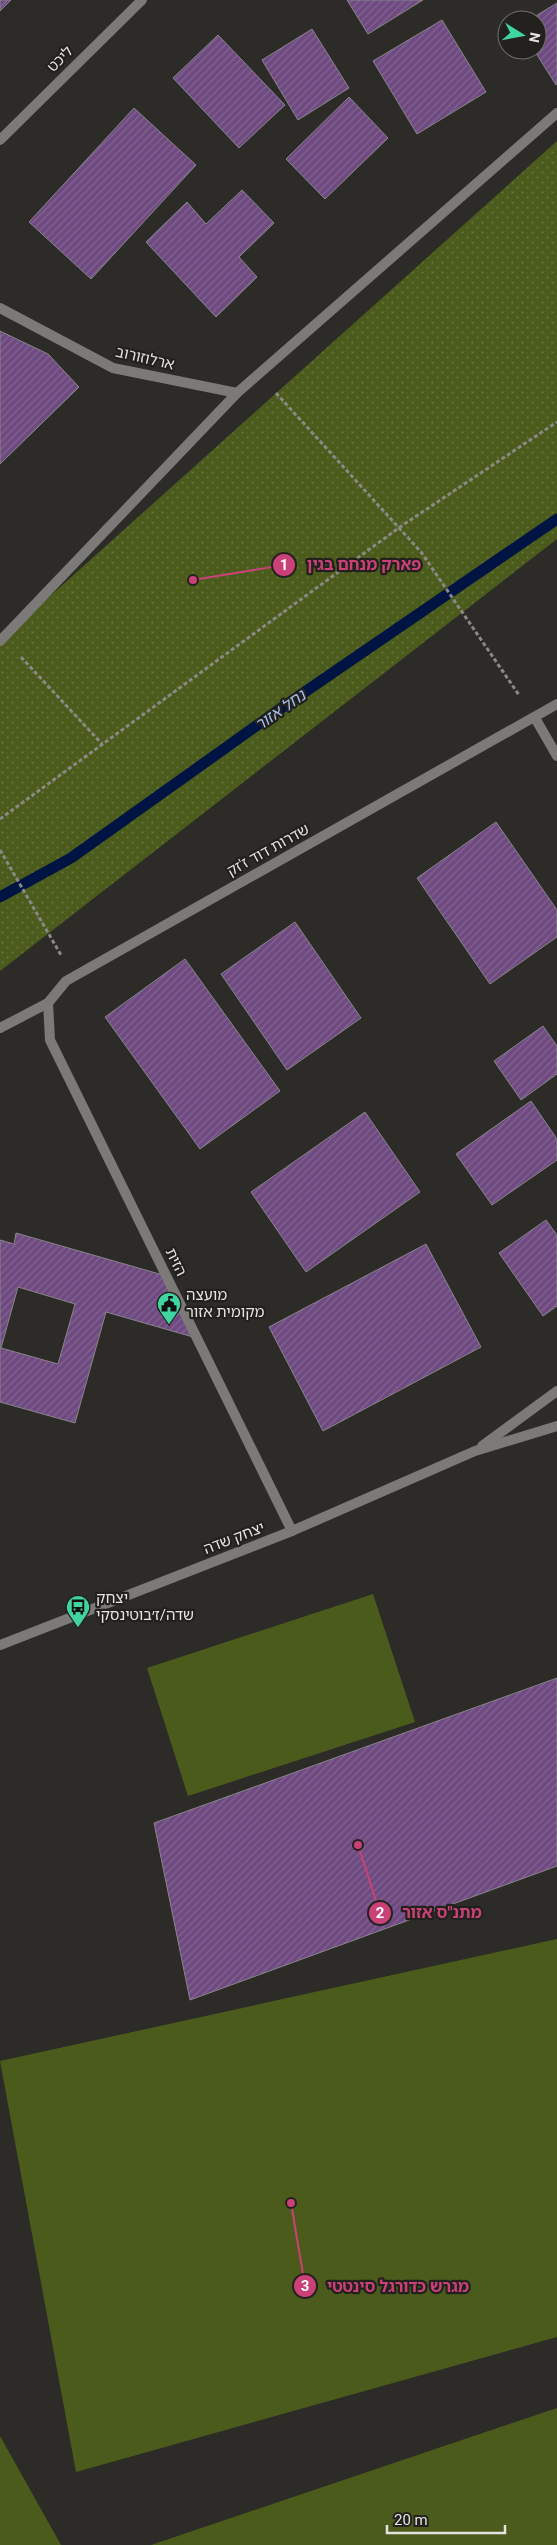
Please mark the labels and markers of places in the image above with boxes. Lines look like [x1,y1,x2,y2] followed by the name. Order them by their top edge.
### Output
[272,549,432,580] callout: פארק מנחם בגין
[186,1286,265,1321] place label: מועצה מקומית אזור
[156,1291,182,1325] public building icon: מועצה מקומית אזור
[96,1589,194,1624] place label: יצחק שדה/ז׳בוטינסקי
[65,1594,91,1628] bus stop icon: יצחק שדה/ז׳בוטינסקי
[367,1897,492,1928] callout: מתנ"ס אזור
[292,2271,479,2302] callout: מגרש כדורגל סינטטי

